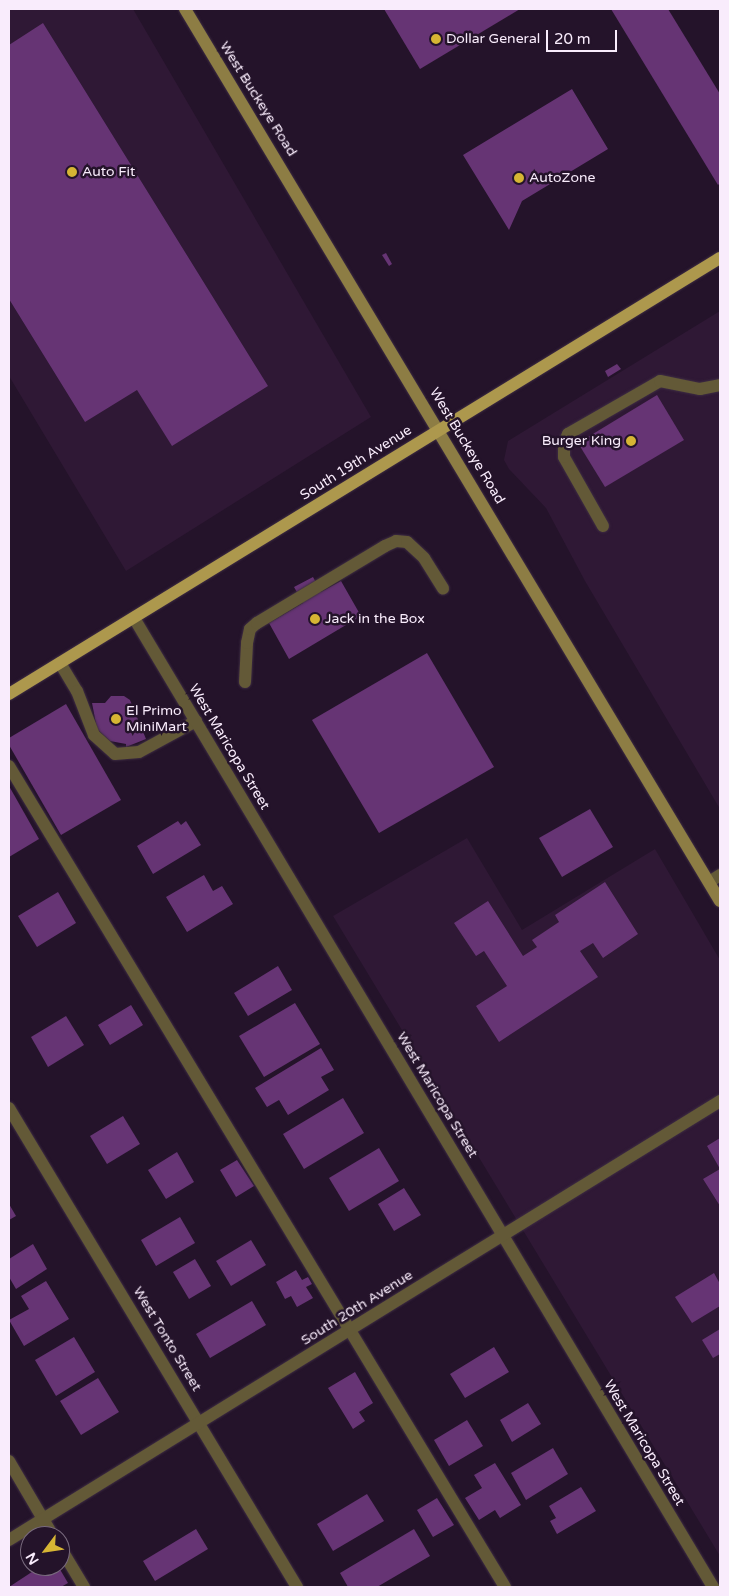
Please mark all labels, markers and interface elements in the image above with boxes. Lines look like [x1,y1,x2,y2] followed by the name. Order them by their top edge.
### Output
[549,20,620,52] scale bar
[554,30,591,48] text: 20 m
[446,31,540,47] place label: Dollar General
[430,33,442,45] marker: Dollar General
[216,38,300,160] street label: West Buckeye Road
[82,164,135,180] place label: Auto Fit
[66,166,78,178] marker: Auto Fit
[529,170,595,186] place label: AutoZone
[513,172,525,184] marker: AutoZone
[426,385,508,507] street label: West Buckeye Road
[297,422,415,504] street label: South 19th Avenue
[542,433,621,449] place label: Burger King
[625,435,637,447] marker: Burger King
[325,611,425,627] place label: Jack in the Box
[309,613,321,625] marker: Jack in the Box
[185,681,273,813] street label: West Maricopa Street
[126,703,187,736] place label: El Primo MiniMart
[110,713,122,725] marker: El Primo MiniMart
[393,1029,481,1161] street label: West Maricopa Street
[298,1267,416,1349] street label: South 20th Avenue
[129,1284,205,1394] street label: West Tonto Street
[600,1377,688,1509] street label: West Maricopa Street
[20,1526,70,1576] north arrow
[22,1549,43,1568] text: N

